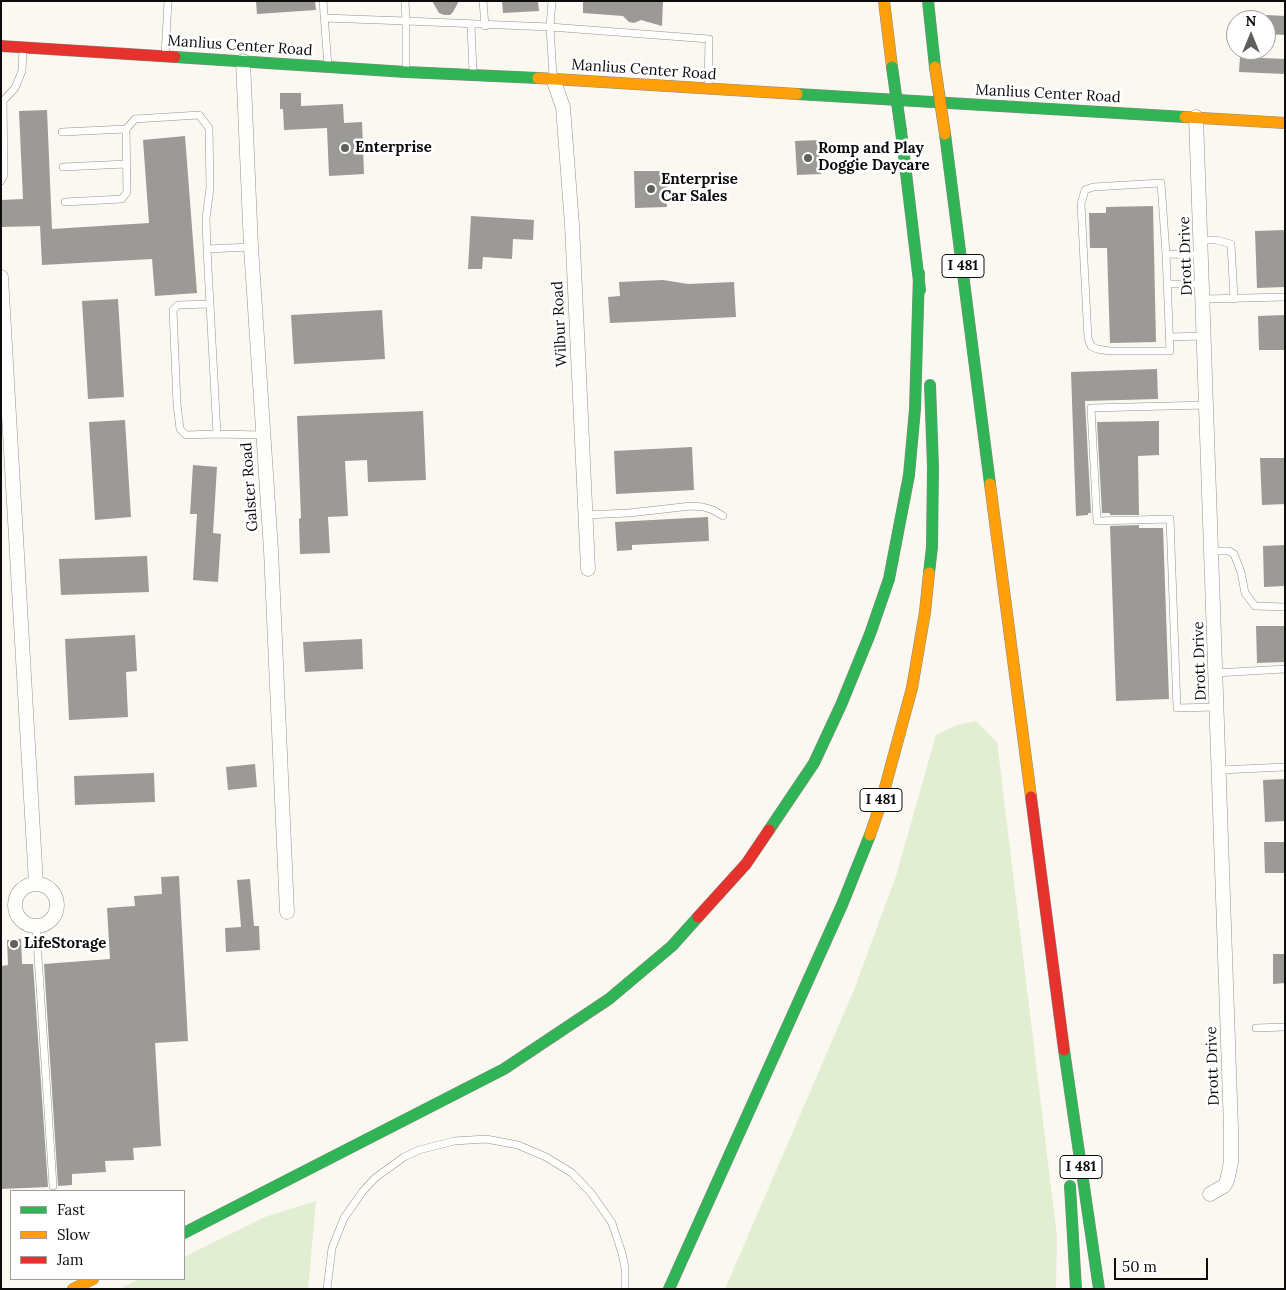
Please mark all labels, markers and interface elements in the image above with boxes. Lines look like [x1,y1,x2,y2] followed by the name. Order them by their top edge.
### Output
[1226,10,1276,60] north arrow
[1246,12,1256,30] text: N
[167,32,313,60] street label: Manlius Center Road
[571,56,717,84] street label: Manlius Center Road
[975,81,1121,107] street label: Manlius Center Road
[355,139,432,157] place label: Enterprise
[818,140,930,175] place label: Romp and Play Doggie Daycare
[339,142,351,154] marker: Enterprise
[802,152,814,164] marker: Romp and Play Doggie Daycare
[661,171,738,206] place label: Enterprise Car Sales
[645,183,657,195] marker: Enterprise Car Sales
[1176,216,1196,296] street label: Drott Drive
[942,255,984,278] road number: I 481
[549,281,571,367] street label: Wilbur Road
[238,442,262,532] street label: Galster Road
[1190,621,1210,701] street label: Drott Drive
[860,788,902,812] road number: I 481
[24,935,106,953] place label: LifeStorage
[8,938,20,950] marker: LifeStorage
[1203,1026,1223,1106] street label: Drott Drive
[1060,1156,1102,1178] road number: I 481
[10,1190,185,1280] legend
[57,1200,85,1219] text: Fast
[57,1225,90,1244] text: Slow
[1116,1248,1210,1280] scale bar
[57,1250,84,1269] text: Jam
[1122,1257,1157,1276] text: 50 m

